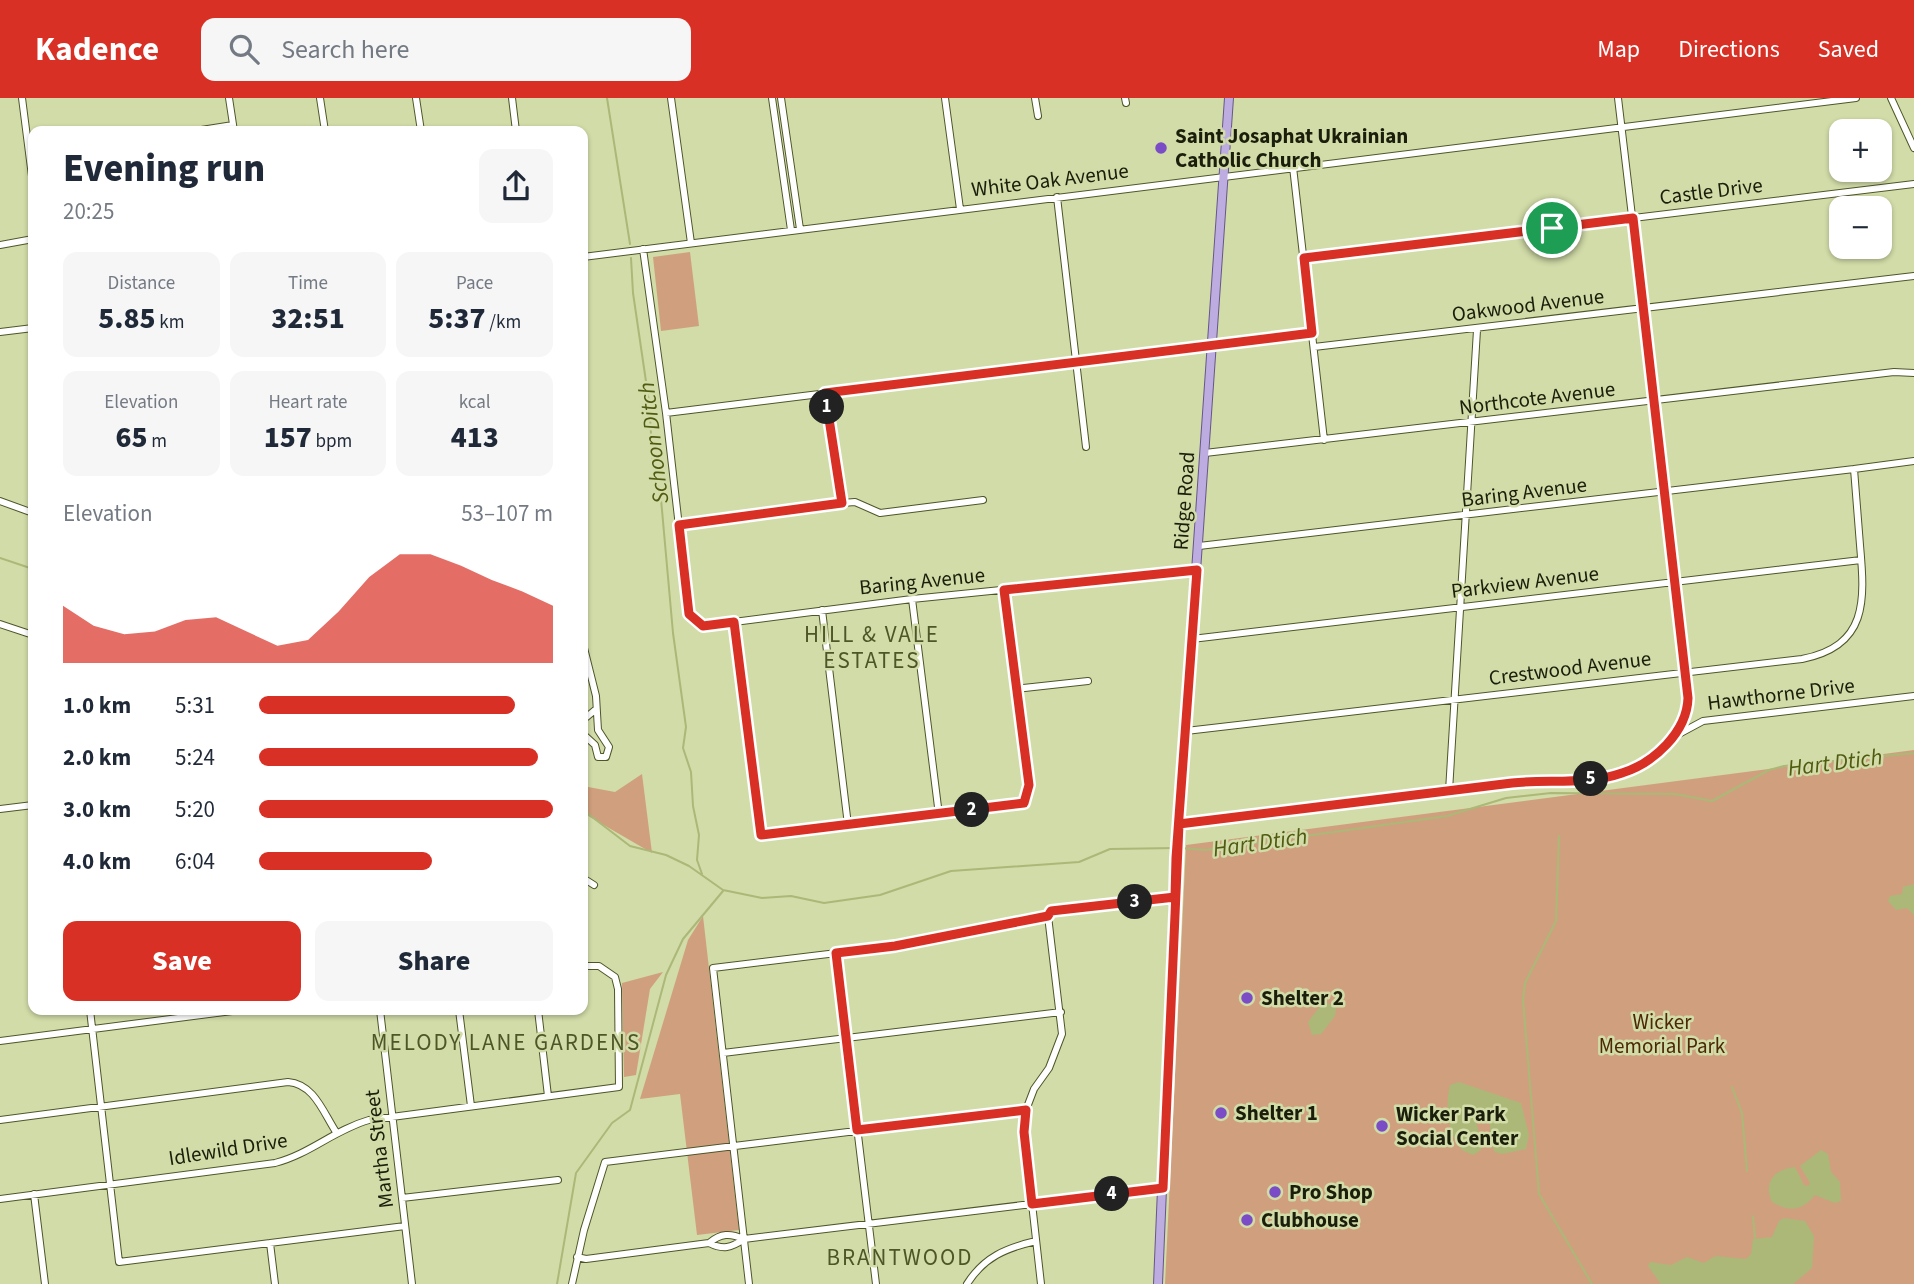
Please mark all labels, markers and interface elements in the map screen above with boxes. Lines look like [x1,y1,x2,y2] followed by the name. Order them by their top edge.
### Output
[201,18,691,81] search box
[35,26,159,73] text: Kadence
[225,30,263,68] icon: search
[281,31,409,68] text: Search here
[1597,32,1640,67] text: Map
[1678,32,1780,67] text: Directions
[1818,32,1879,67] text: Saved
[1829,119,1892,259] map controls
[1829,119,1892,182] button: +
[1175,121,1408,175] place label: Saint Josaphat Ukrainian Catholic Church
[1153,140,1169,156] marker: Saint Josaphat Ukrainian Catholic Church
[63,142,265,196] text: Evening run
[479,149,553,223] button: share
[970,155,1130,205] street label: White Oak Avenue
[1658,170,1764,212] street label: Castle Drive
[63,195,114,228] text: 20:25
[1829,196,1892,259] button: −
[1522,198,1582,258] pin
[1533,209,1571,247] icon: arrive
[108,270,175,297] text: Distance
[288,270,328,297] text: Time
[456,270,493,297] text: Pace
[1450,281,1606,329] street label: Oakwood Avenue
[98,297,156,340] text: 5.85
[271,297,345,340] text: 32:51
[428,297,486,340] text: 5:37
[156,309,185,336] text: km
[486,309,521,336] text: /km
[1457,374,1617,422] street label: Northcote Avenue
[630,380,677,506] water label: Schoon Ditch
[104,389,178,416] text: Elevation
[268,389,347,416] text: Heart rate
[459,389,491,416] text: kcal
[810,390,844,424] pin: 1
[821,393,832,420] text: 1
[116,416,148,459] text: 65
[264,416,312,459] text: 157
[451,416,499,459] text: 413
[148,428,167,455] text: m
[312,428,352,455] text: bpm
[1166,451,1202,551] street label: Ridge Road
[1459,469,1589,515] street label: Baring Avenue
[63,497,153,530] text: Elevation
[461,497,553,530] text: 53–107 m
[1449,558,1601,606] street label: Parkview Avenue
[858,559,986,603] street label: Baring Avenue
[804,618,940,677] district label: HILL & VALE ESTATES
[1487,643,1653,693] street label: Crestwood Avenue
[1706,670,1856,718] street label: Hawthorne Drive
[63,689,131,722] text: 1.0 km
[175,689,215,722] text: 5:31
[1786,740,1884,785] water label: Hart Dtich
[63,741,131,774] text: 2.0 km
[175,741,215,774] text: 5:24
[1574,762,1608,796] pin: 5
[1585,765,1596,792] text: 5
[954,792,990,828] pin: 2
[63,793,131,826] text: 3.0 km
[175,793,215,826] text: 5:20
[966,796,977,823] text: 2
[1211,820,1309,865] water label: Hart Dtich
[63,845,131,878] text: 4.0 km
[175,845,215,878] text: 6:04
[1118,884,1152,920] pin: 3
[1129,888,1140,915] text: 3
[63,921,301,1001] button: Save
[315,921,553,1001] button: Share
[1261,983,1344,1013] place label: Shelter 2
[1239,990,1255,1006] marker: Shelter 2
[1599,1007,1726,1061] park label: Wicker Memorial Park
[371,1026,641,1059] district label: MELODY LANE GARDENS
[357,1088,401,1210] street label: Martha Street
[1235,1098,1318,1128] place label: Shelter 1
[1396,1099,1519,1153] place label: Wicker Park Social Center
[1213,1105,1229,1121] marker: Shelter 1
[1374,1118,1390,1134] marker: Wicker Park Social Center
[166,1125,290,1173] street label: Idlewild Drive
[1094,1176,1130,1212] pin: 4
[1289,1177,1373,1207] place label: Pro Shop
[1106,1180,1117,1207] text: 4
[1267,1184,1283,1200] marker: Pro Shop
[1261,1205,1359,1235] place label: Clubhouse
[1239,1212,1255,1228] marker: Clubhouse
[827,1241,973,1274] district label: BRANTWOOD

